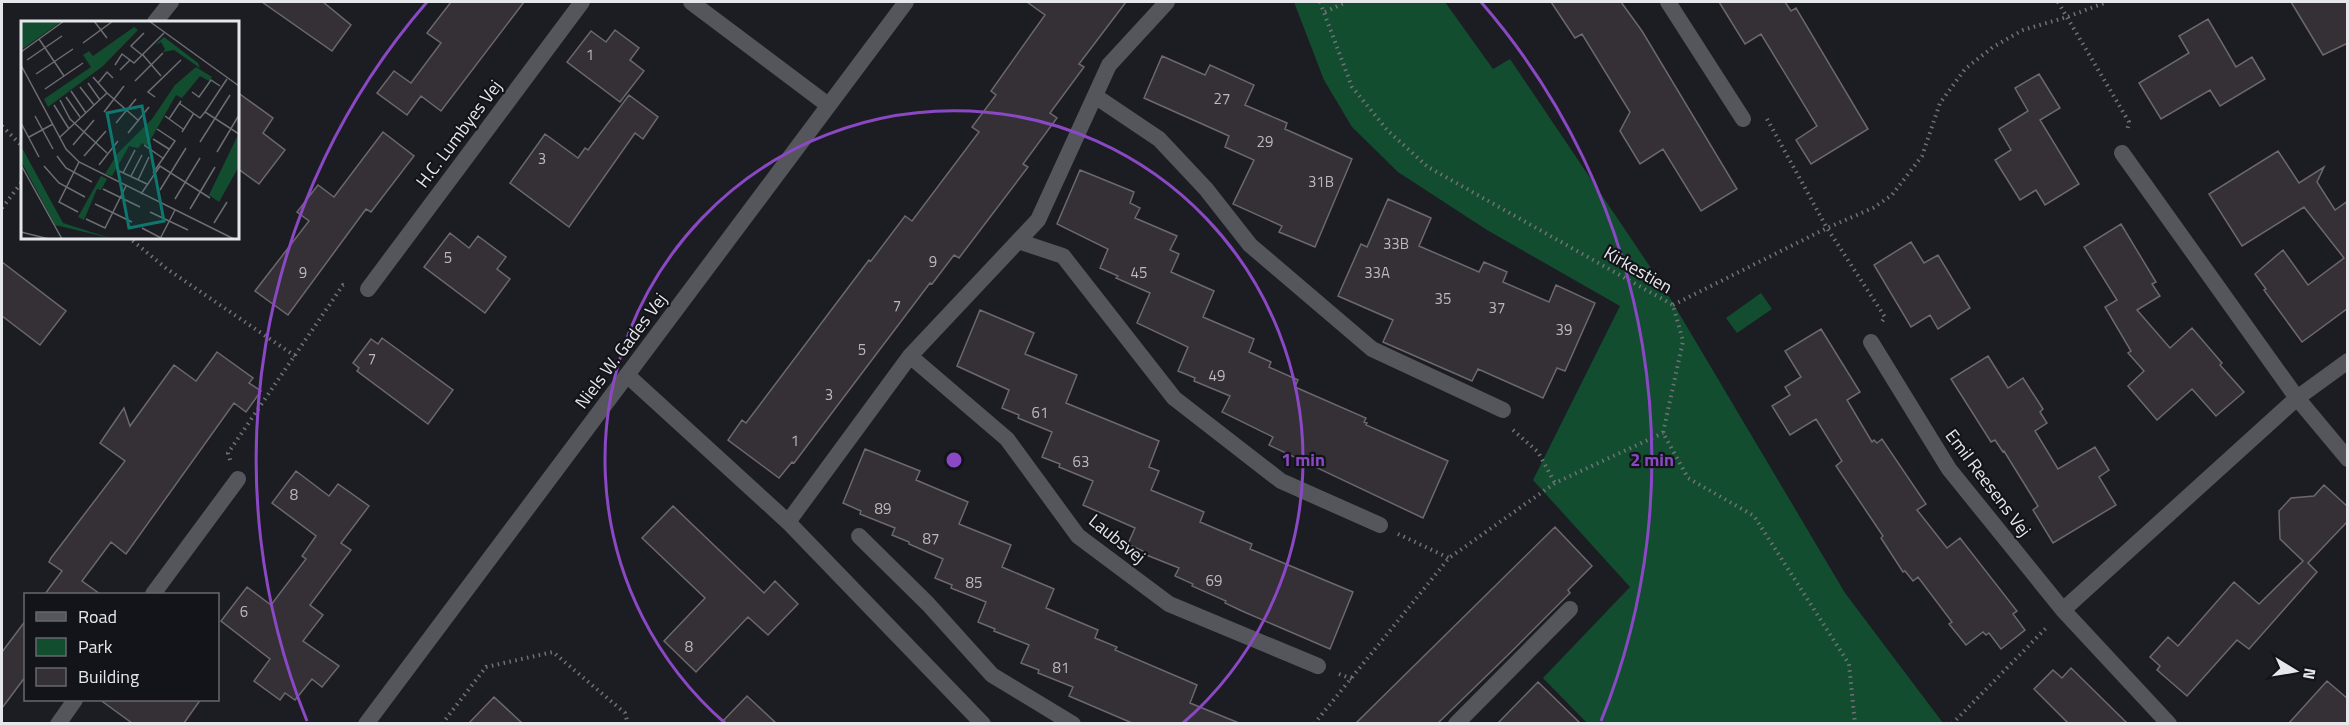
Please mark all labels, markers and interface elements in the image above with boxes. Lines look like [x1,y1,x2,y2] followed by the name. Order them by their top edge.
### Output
[21,21,238,238] inset map
[586,43,594,66] house number: 1
[409,74,508,193] street label: H.C. Lumbyes Vej
[1214,87,1230,110] house number: 27
[1257,130,1273,153] house number: 29
[538,147,546,170] house number: 3
[1308,170,1334,193] house number: 31B
[1383,232,1409,255] house number: 33B
[1599,239,1678,300] street label: Kirkestien
[444,246,452,269] house number: 5
[929,250,937,273] house number: 9
[299,261,307,284] house number: 9
[1131,261,1147,284] house number: 45
[1364,261,1390,284] house number: 33A
[568,287,673,414] street label: Niels W. Gades Vej
[1435,287,1451,310] house number: 35
[893,294,901,317] house number: 7
[1489,296,1505,319] house number: 37
[1556,318,1572,341] house number: 39
[858,338,866,361] house number: 5
[368,347,376,370] house number: 7
[1209,364,1225,387] house number: 49
[825,383,833,406] house number: 3
[1032,401,1048,424] house number: 61
[1939,423,2038,542] street label: Emil Reesens Vej
[791,429,799,452] house number: 1
[1281,446,1325,473] text: 1 min
[1630,446,1674,473] text: 2 min
[944,450,964,470] centre of rings
[1073,450,1089,473] house number: 63
[290,483,298,506] house number: 8
[875,497,891,520] house number: 89
[1083,507,1152,570] street label: Laubsvej
[923,527,939,550] house number: 87
[1206,569,1222,592] house number: 69
[966,571,982,594] house number: 85
[24,593,219,701] legend
[240,600,248,623] house number: 6
[78,603,117,630] text: Road
[78,633,113,660] text: Park
[685,635,693,658] house number: 8
[2265,641,2325,701] north arrow
[1053,656,1069,679] house number: 81
[78,663,139,690] text: Building
[2297,666,2323,682] text: N

